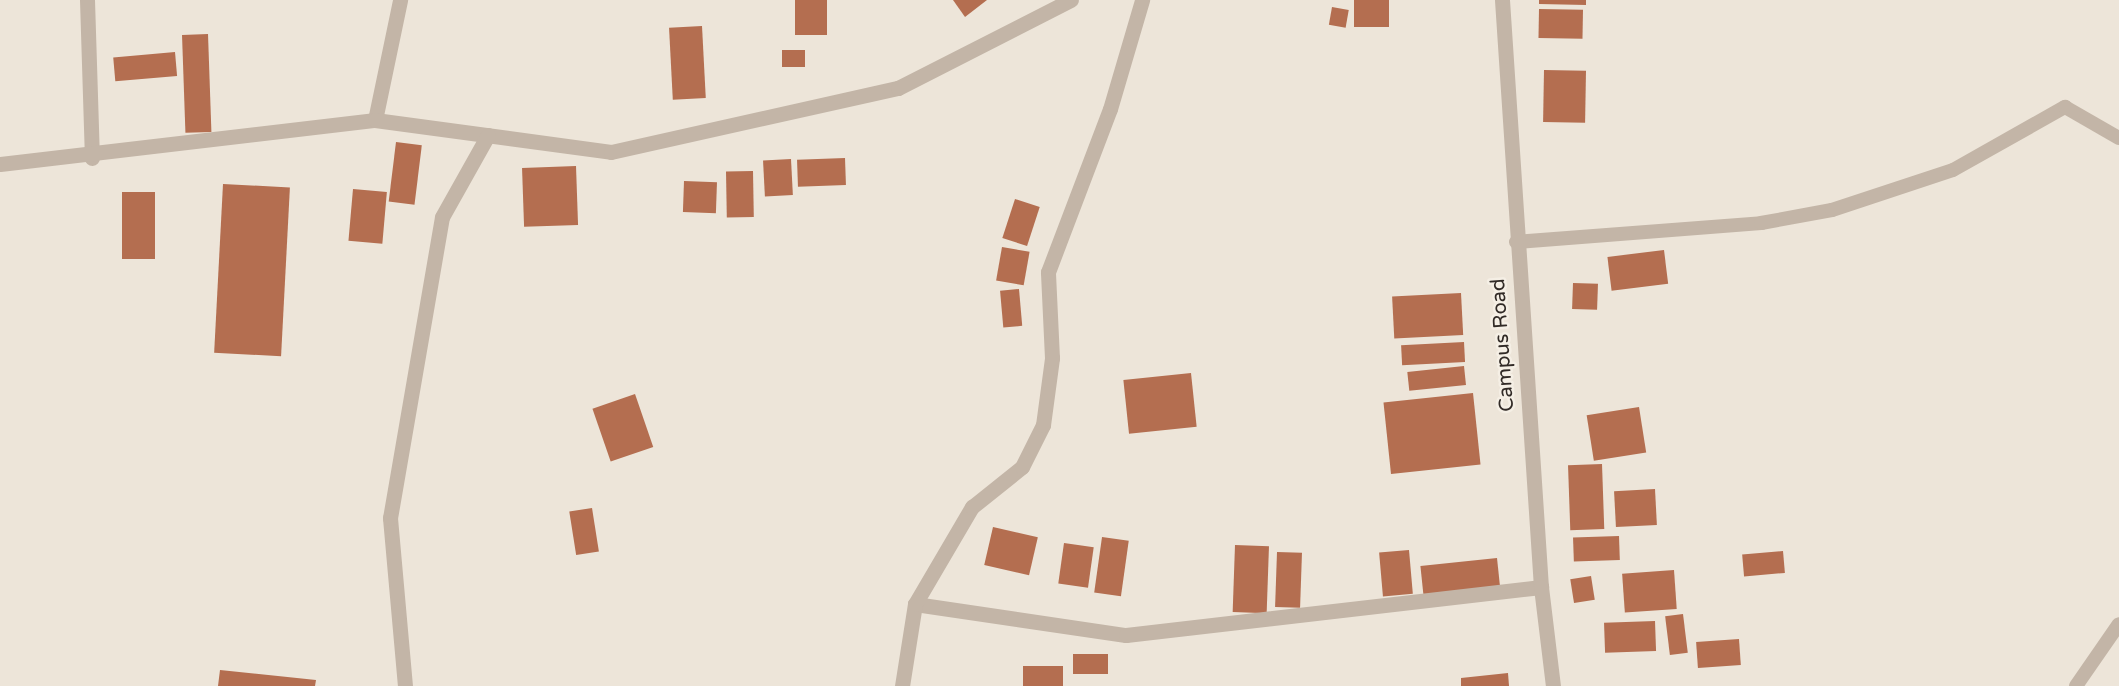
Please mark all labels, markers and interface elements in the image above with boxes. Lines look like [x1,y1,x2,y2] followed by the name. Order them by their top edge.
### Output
[1486,278,1520,412] street label: Campus Road

